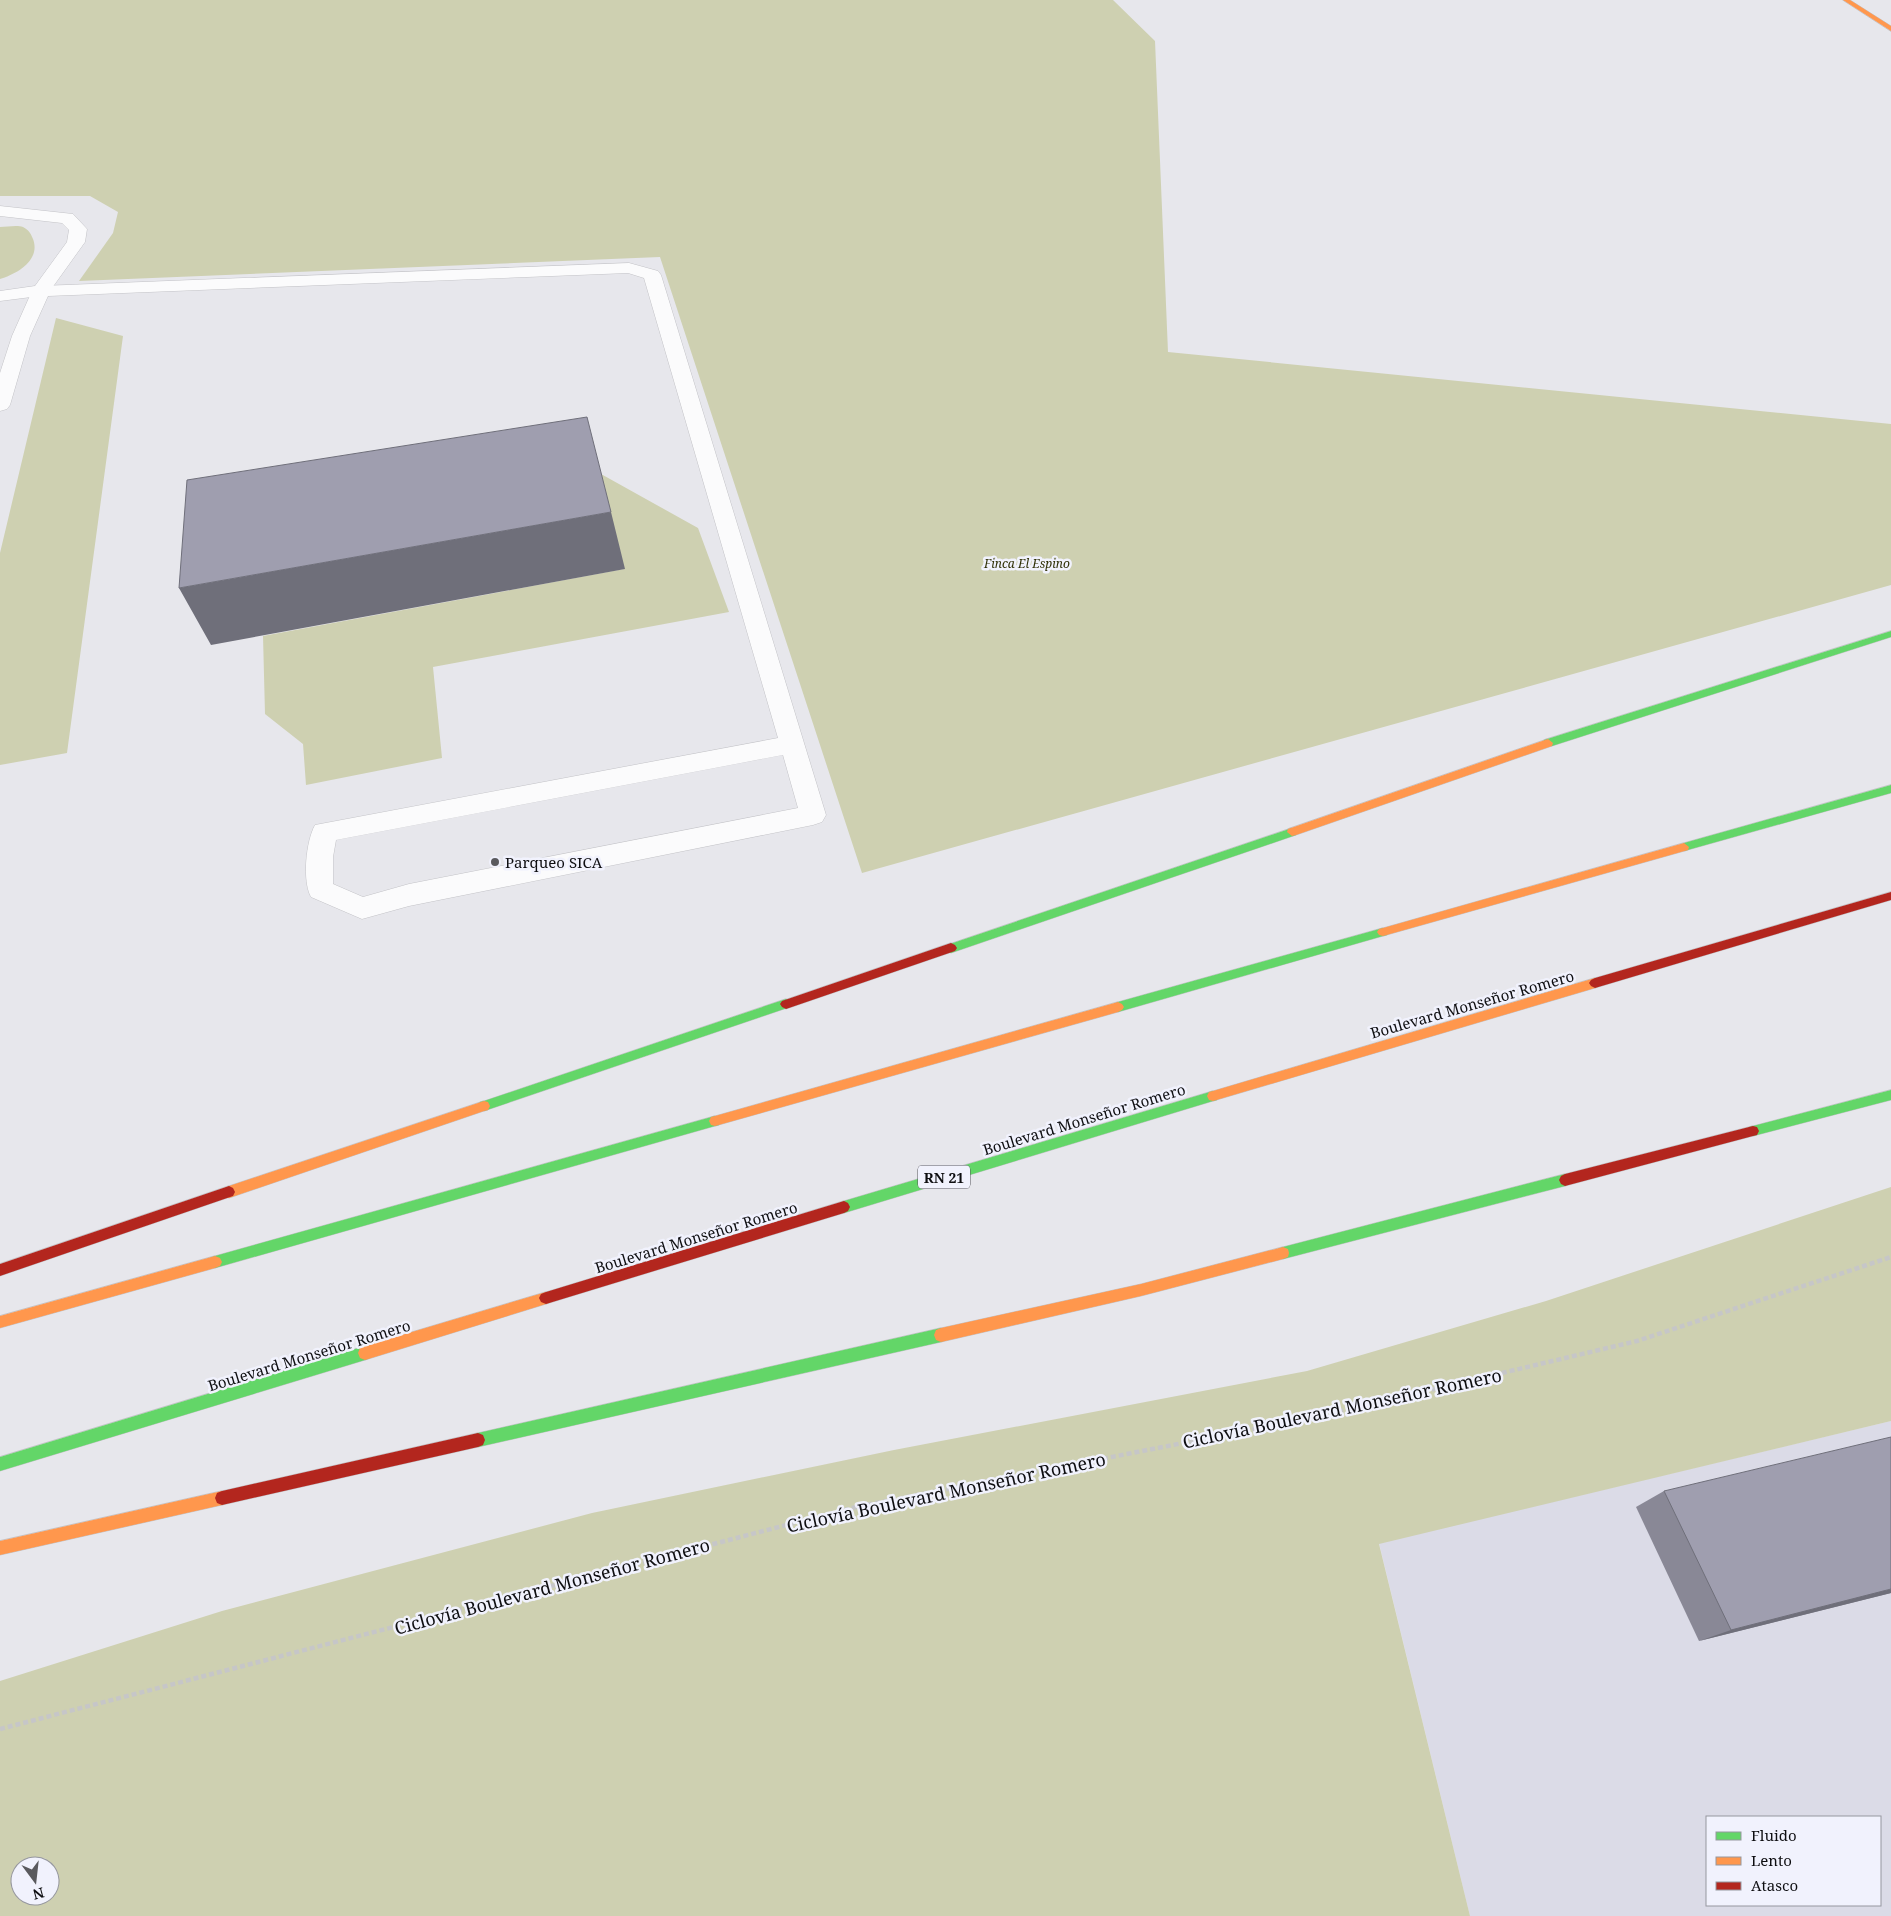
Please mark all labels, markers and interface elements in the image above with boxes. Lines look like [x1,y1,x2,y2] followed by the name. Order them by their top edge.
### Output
[983,555,1070,572] park label: Finca El Espino
[505,852,603,872] place label: Parqueo SICA
[489,856,501,868] marker: Parqueo SICA
[1368,965,1576,1043] street label: Boulevard Monseñor Romero
[980,1079,1188,1159] street label: Boulevard Monseñor Romero
[918,1166,970,1188] road number: RN 21
[592,1197,800,1277] street label: Boulevard Monseñor Romero
[205,1315,413,1395] street label: Boulevard Monseñor Romero
[1180,1362,1504,1454] street label: Ciclovía Boulevard Monseñor Romero
[784,1446,1108,1538] street label: Ciclovía Boulevard Monseñor Romero
[392,1532,712,1640] street label: Ciclovía Boulevard Monseñor Romero
[1706,1816,1881,1906] legend
[1751,1825,1797,1845] text: Fluido
[1751,1850,1792,1870] text: Lento
[10,1856,60,1906] north arrow
[1751,1875,1798,1895] text: Atasco
[31,1883,46,1905] text: N

